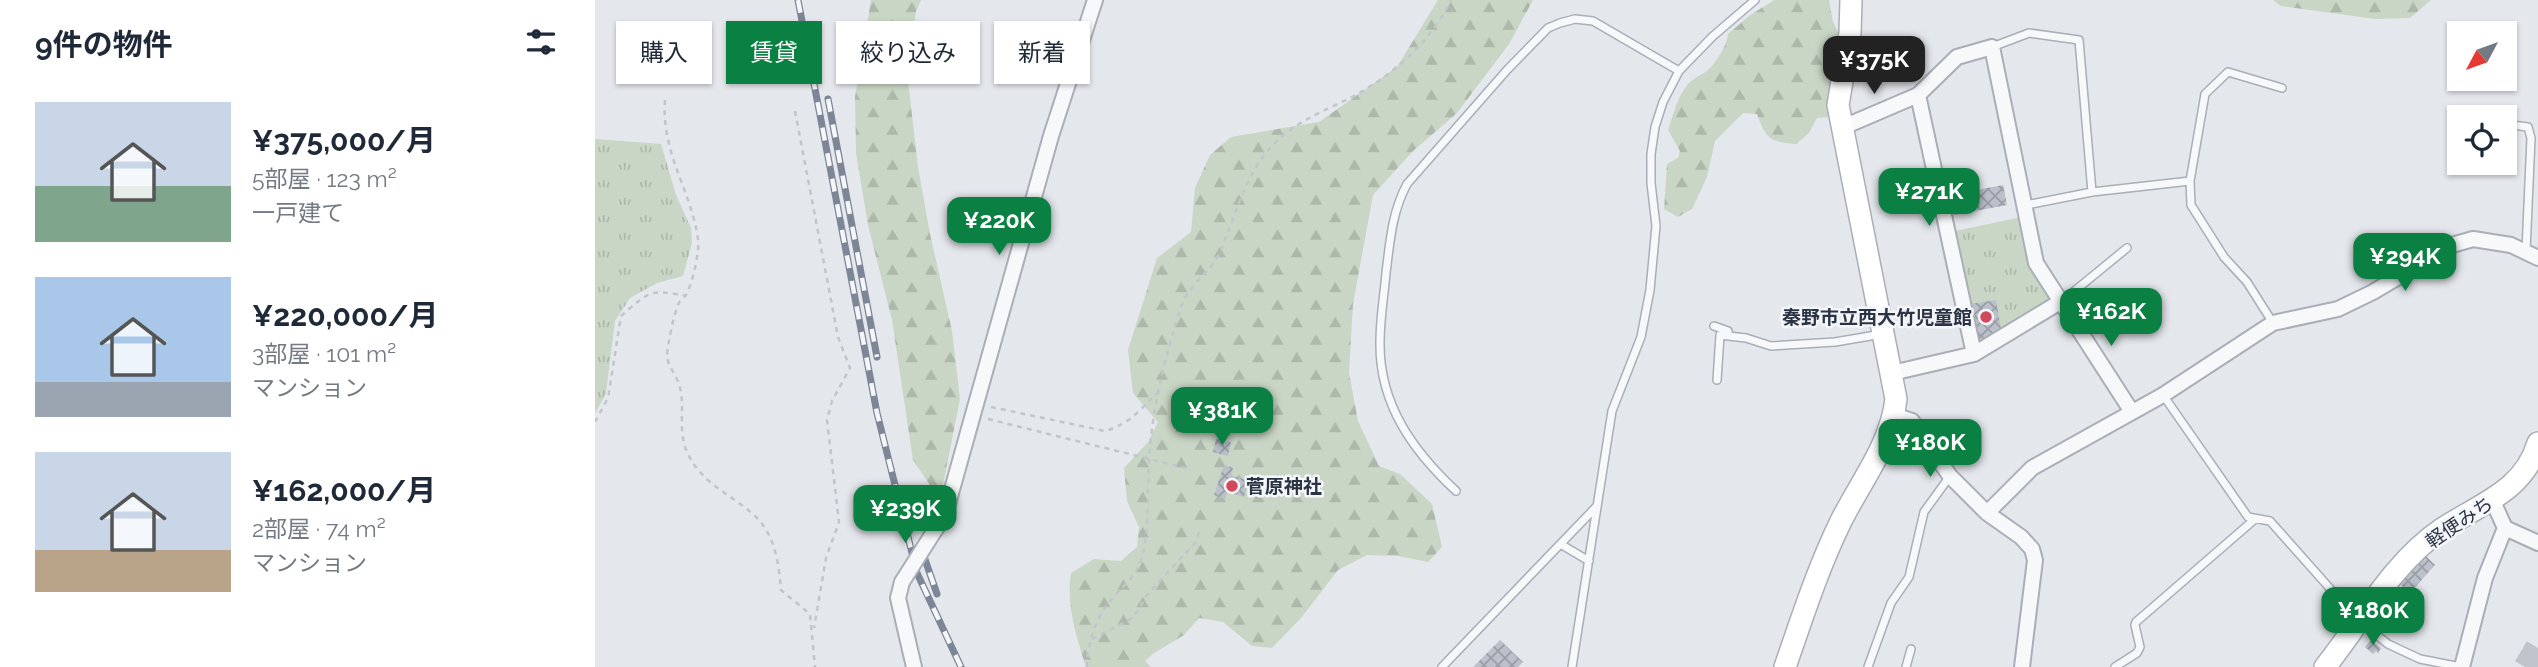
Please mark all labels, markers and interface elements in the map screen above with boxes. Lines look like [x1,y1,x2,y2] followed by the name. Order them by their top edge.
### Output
[616,21,712,84] chip: 購入
[726,21,822,84] chip: 賃貸
[836,21,980,84] chip: 絞り込み
[994,21,1090,84] chip: 新着
[2447,21,2517,91] north arrow
[2447,21,2517,175] map controls
[522,23,560,61] icon: filters
[35,27,173,62] text: 9件の物件
[1825,36,1923,96] pin: ¥375K
[1839,45,1909,72] text: ¥375K
[2447,105,2517,175] button: locate
[252,123,436,158] text: ¥375,000/月
[91,130,175,214] icon: home
[252,165,397,192] text: 5部屋 · 123 m²
[1880,168,1978,228] pin: ¥271K
[1894,177,1964,204] text: ¥271K
[950,198,1048,257] pin: ¥220K
[252,199,344,226] text: 一戸建て
[963,206,1035,233] text: ¥220K
[2356,233,2454,293] pin: ¥294K
[2369,242,2441,269] text: ¥294K
[2062,288,2160,348] pin: ¥162K
[2076,297,2146,324] text: ¥162K
[252,298,438,333] text: ¥220,000/月
[91,305,175,389] icon: home
[1782,306,1972,328] place label: 秦野市立西大竹児童館
[1978,309,1994,325] marker: 秦野市立西大竹児童館
[252,340,396,367] text: 3部屋 · 101 m²
[252,374,367,401] text: マンション
[1173,388,1271,447] pin: ¥381K
[1187,396,1257,423] text: ¥381K
[1881,420,1979,479] pin: ¥180K
[1894,428,1966,455] text: ¥180K
[252,473,436,508] text: ¥162,000/月
[1246,475,1322,497] place label: 菅原神社
[1224,478,1240,494] marker: 菅原神社
[91,480,175,564] icon: home
[856,486,954,545] pin: ¥239K
[2421,492,2497,552] street label: 軽便みち
[869,494,941,521] text: ¥239K
[252,515,386,542] text: 2部屋 · 74 m²
[252,549,367,576] text: マンション
[2324,588,2422,647] pin: ¥180K
[2337,596,2409,623] text: ¥180K

